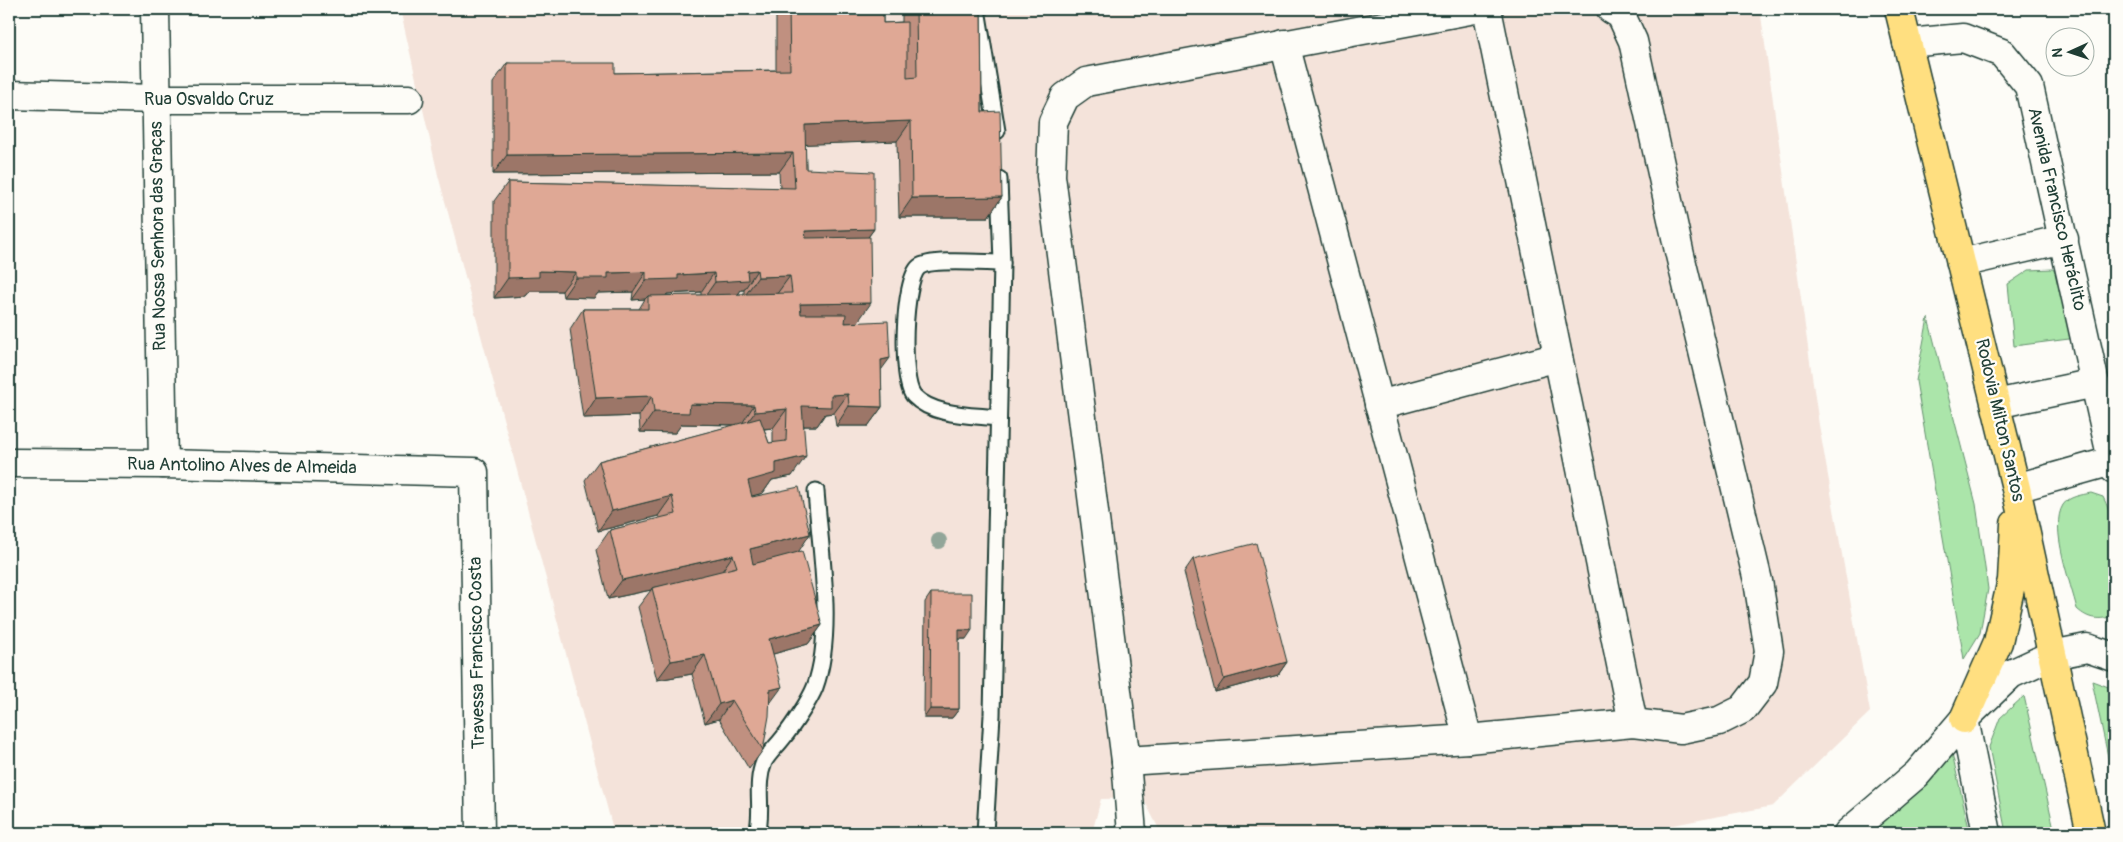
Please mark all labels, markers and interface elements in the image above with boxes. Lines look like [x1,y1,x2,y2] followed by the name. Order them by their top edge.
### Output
[2046,28,2096,78] north arrow
[2049,47,2066,58] text: N
[144,88,274,111] street label: Rua Osvaldo Cruz
[2022,105,2092,313] street label: Avenida Francisco Heráclito
[144,121,172,351] street label: Rua Nossa Senhora das Graças
[1970,336,2030,504] street label: Rodovia Milton Santos
[127,452,357,480] street label: Rua Antolino Alves de Almeida
[464,557,490,749] street label: Travessa Francisco Costa

